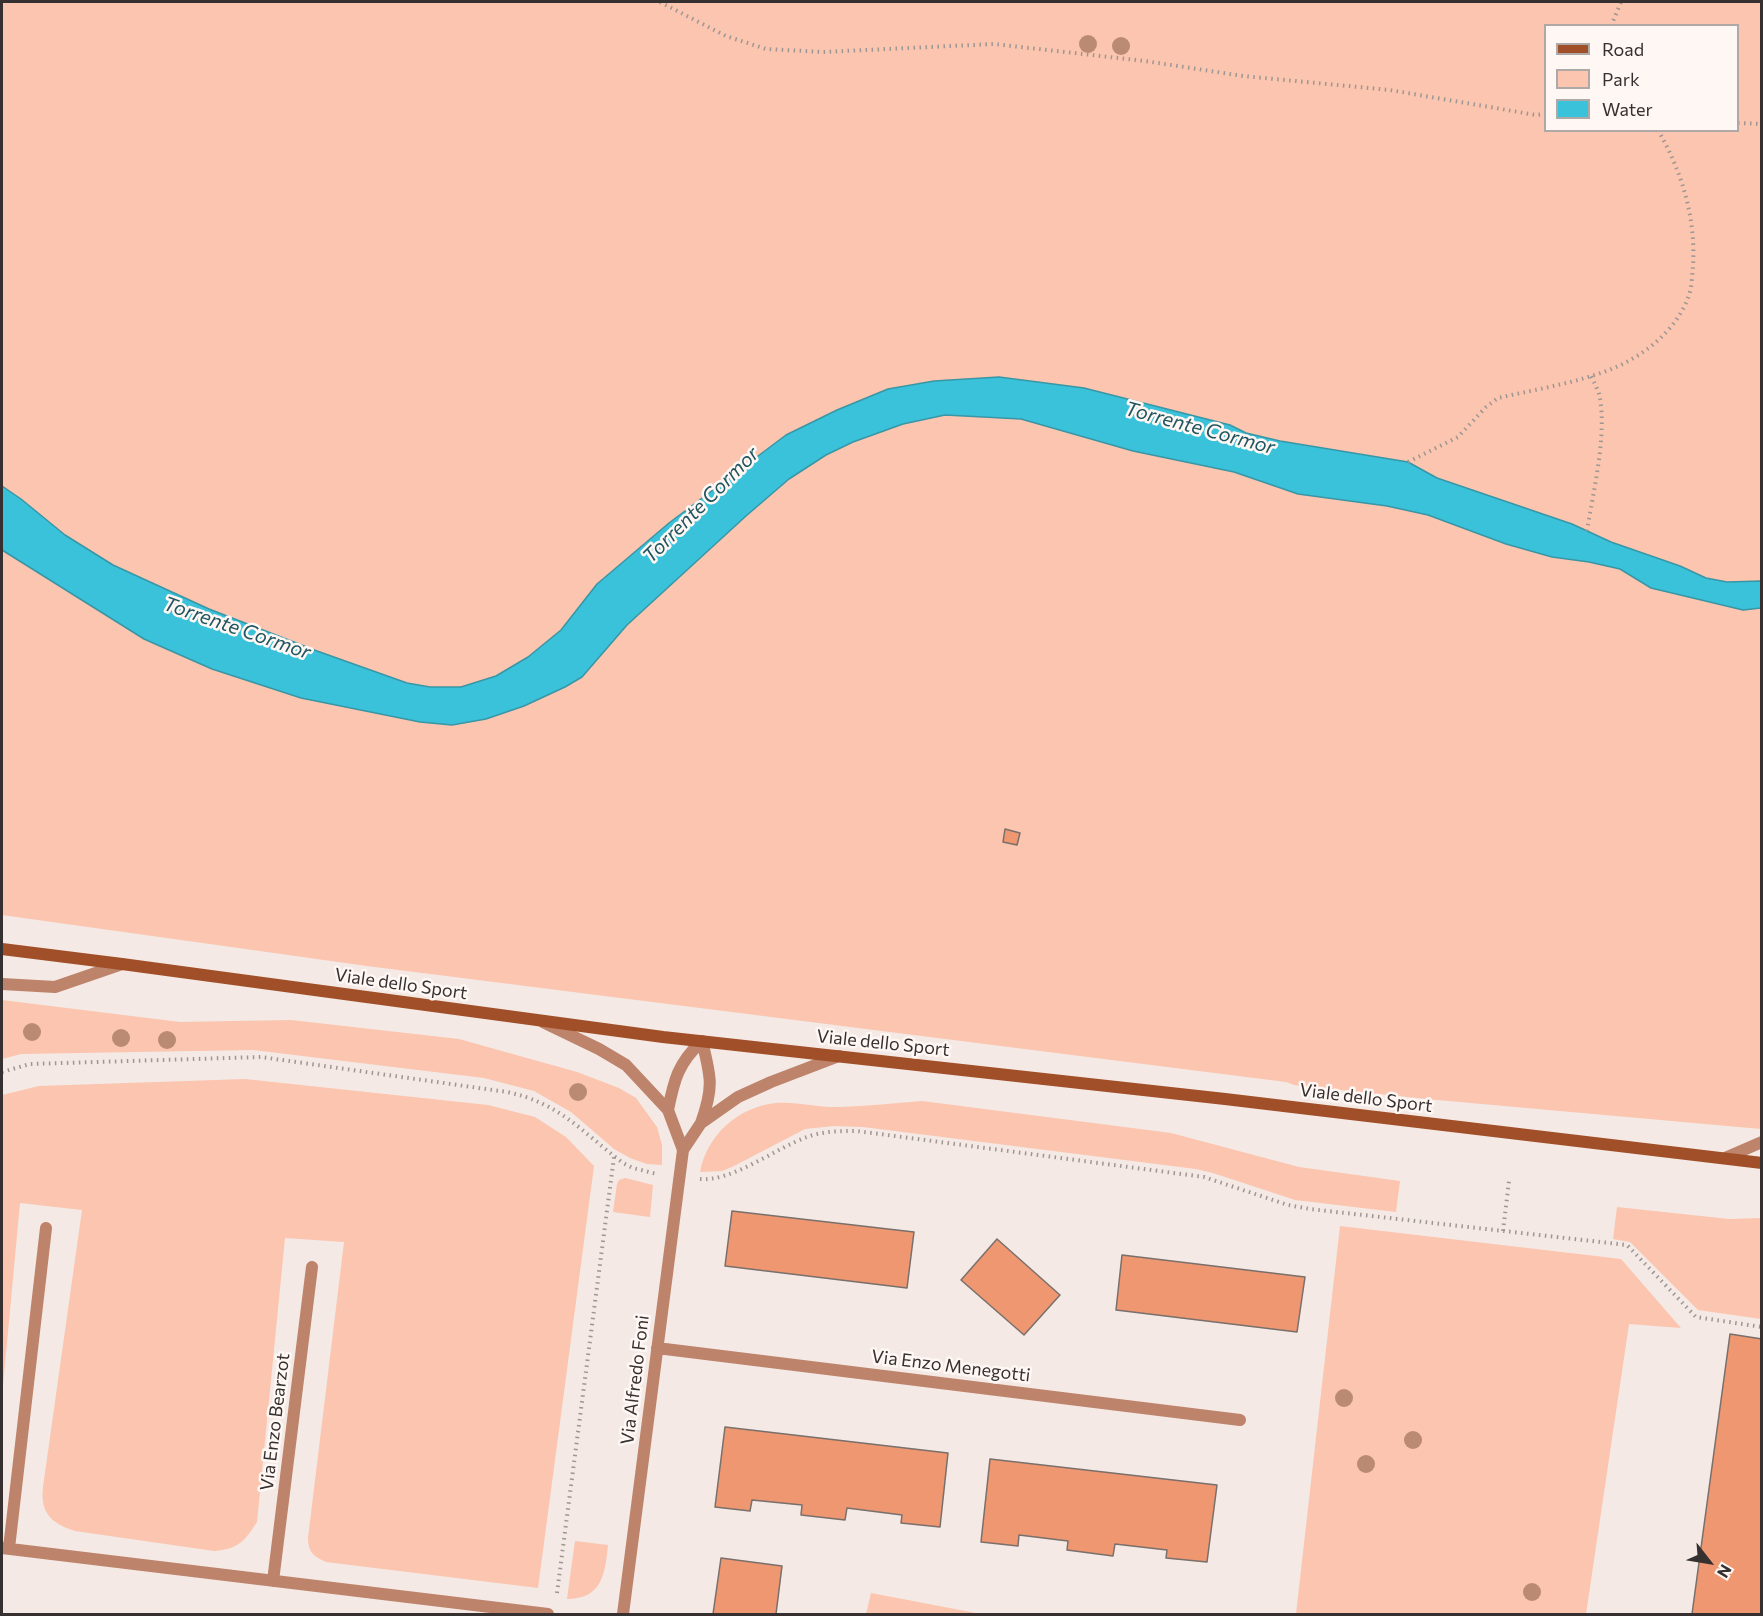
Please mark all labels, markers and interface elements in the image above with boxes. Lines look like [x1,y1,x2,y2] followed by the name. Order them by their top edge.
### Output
[1544,24,1739,132] legend
[1602,38,1644,60] text: Road
[1602,68,1640,90] text: Park
[1602,98,1653,120] text: Water
[1122,396,1278,460] water label: Torrente Cormor
[638,442,764,568] water label: Torrente Cormor
[160,592,314,664] water label: Torrente Cormor
[333,964,469,1004] street label: Viale dello Sport
[815,1025,951,1061] street label: Viale dello Sport
[1298,1079,1434,1117] street label: Viale dello Sport
[616,1314,654,1446] street label: Via Alfredo Foni
[870,1346,1032,1386] street label: Via Enzo Menegotti
[256,1352,294,1492] street label: Via Enzo Bearzot
[1679,1532,1739,1592] north arrow
[1714,1561,1736,1582] text: N

